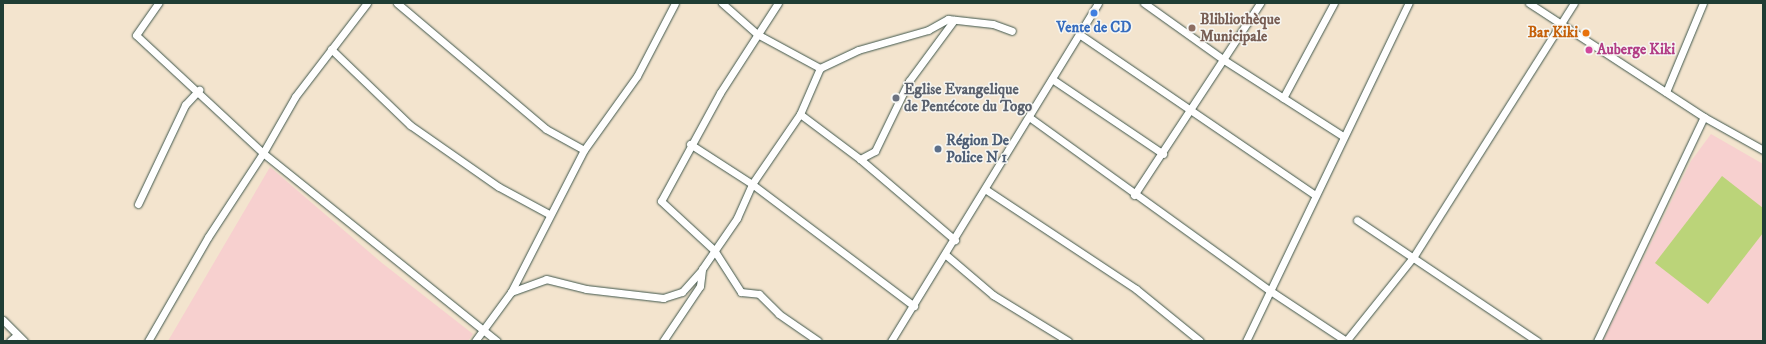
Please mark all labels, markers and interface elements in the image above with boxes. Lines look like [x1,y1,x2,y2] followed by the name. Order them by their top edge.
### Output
[1089,8,1099,18] marker: Vente de CD
[1200,10,1280,45] place label: Blibliothèque Municipale
[1057,19,1131,37] place label: Vente de CD
[1187,23,1197,33] marker: Blibliothèque Municipale
[1528,24,1578,42] place label: Bar Kiki
[1581,28,1591,38] marker: Bar Kiki
[1597,41,1675,59] place label: Auberge Kiki
[1584,45,1594,55] marker: Auberge Kiki
[904,80,1032,115] place label: Eglise Evangelique de Pentécote du Togo
[891,93,901,103] marker: Eglise Evangelique de Pentécote du Togo
[946,131,1009,166] place label: Région De Police N 1
[933,144,943,154] marker: Région De Police N 1

